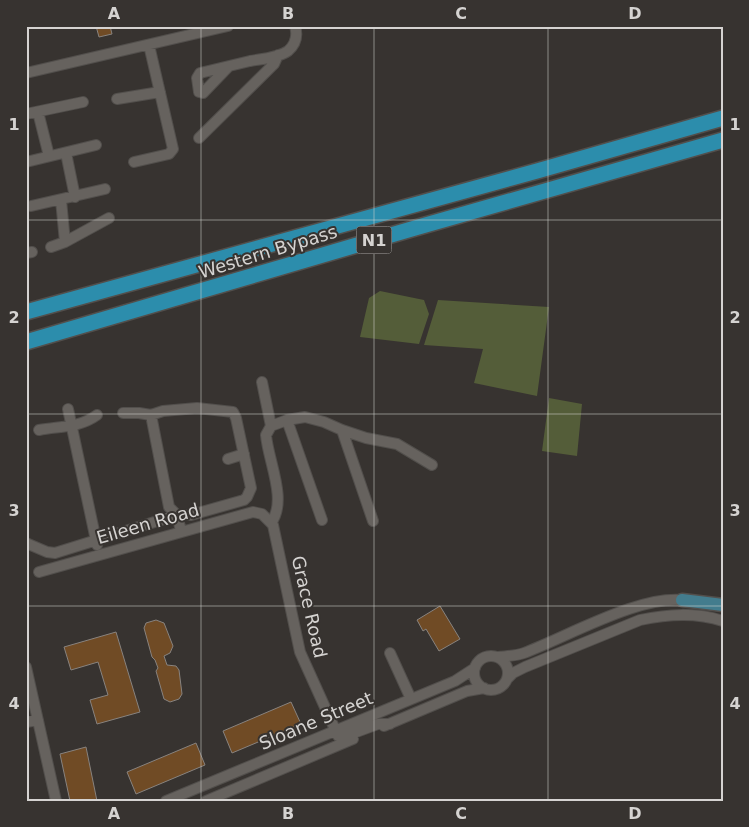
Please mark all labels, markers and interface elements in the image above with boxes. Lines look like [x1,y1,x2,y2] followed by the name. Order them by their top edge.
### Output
[108,4,121,23] text: A
[282,4,294,23] text: B
[455,4,467,23] text: C
[628,4,642,23] text: D
[8,115,20,134] text: 1
[729,115,741,134] text: 1
[196,220,340,283] street label: Western Bypass
[356,226,392,254] road number: N1
[8,308,20,327] text: 2
[729,308,741,327] text: 2
[94,499,202,548] street label: Eileen Road
[8,501,20,520] text: 3
[729,501,741,520] text: 3
[288,554,331,660] street label: Grace Road
[256,687,376,754] street label: Sloane Street
[8,694,20,713] text: 4
[729,694,741,713] text: 4
[108,804,121,823] text: A
[282,804,294,823] text: B
[455,804,467,823] text: C
[628,804,642,823] text: D

